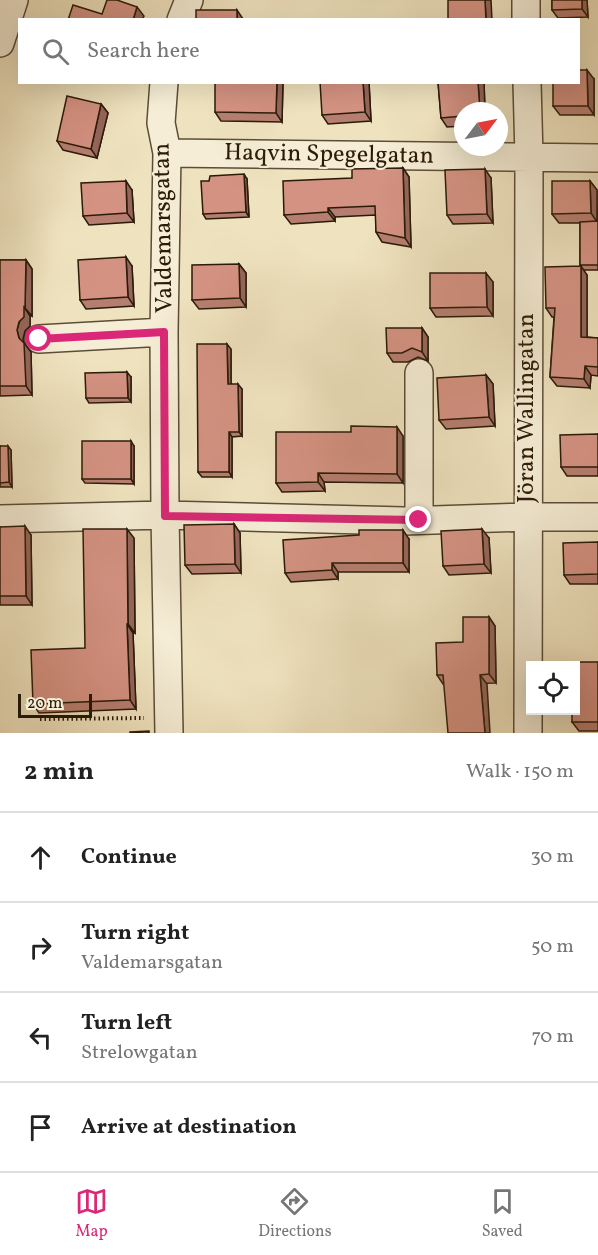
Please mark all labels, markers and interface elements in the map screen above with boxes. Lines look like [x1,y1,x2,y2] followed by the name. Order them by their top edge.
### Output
[18,18,580,84] search box
[39,35,72,68] icon: search
[87,36,200,67] text: Search here
[454,102,508,156] north arrow
[224,136,434,174] street label: Haqvin Spegelgatan
[146,142,182,314] street label: Valdemarsgatan
[510,313,544,503] street label: Jöran Wallingatan
[25,325,51,351] route start
[405,506,431,532] route end
[526,661,580,715] map controls
[526,661,580,715] button: locate
[18,691,92,718] scale bar
[27,693,62,715] text: 20 m
[24,754,94,790] text: 2 min
[466,758,574,786] text: Walk · 150 m
[24,841,57,874] icon: ahead
[81,842,177,873] text: Continue
[530,843,574,871] text: 30 m
[81,918,189,949] text: Turn right
[24,931,57,964] icon: right
[531,933,574,961] text: 50 m
[81,949,223,977] text: Valdemarsgatan
[81,1008,172,1039] text: Turn left
[24,1021,57,1054] icon: left
[531,1023,574,1051] text: 70 m
[81,1039,198,1067] text: Strelowgatan
[24,1111,57,1144] icon: arrive
[81,1112,297,1143] text: Arrive at destination
[75,1185,108,1243] tab: Map
[258,1185,332,1243] tab: Directions
[482,1185,523,1243] tab: Saved

